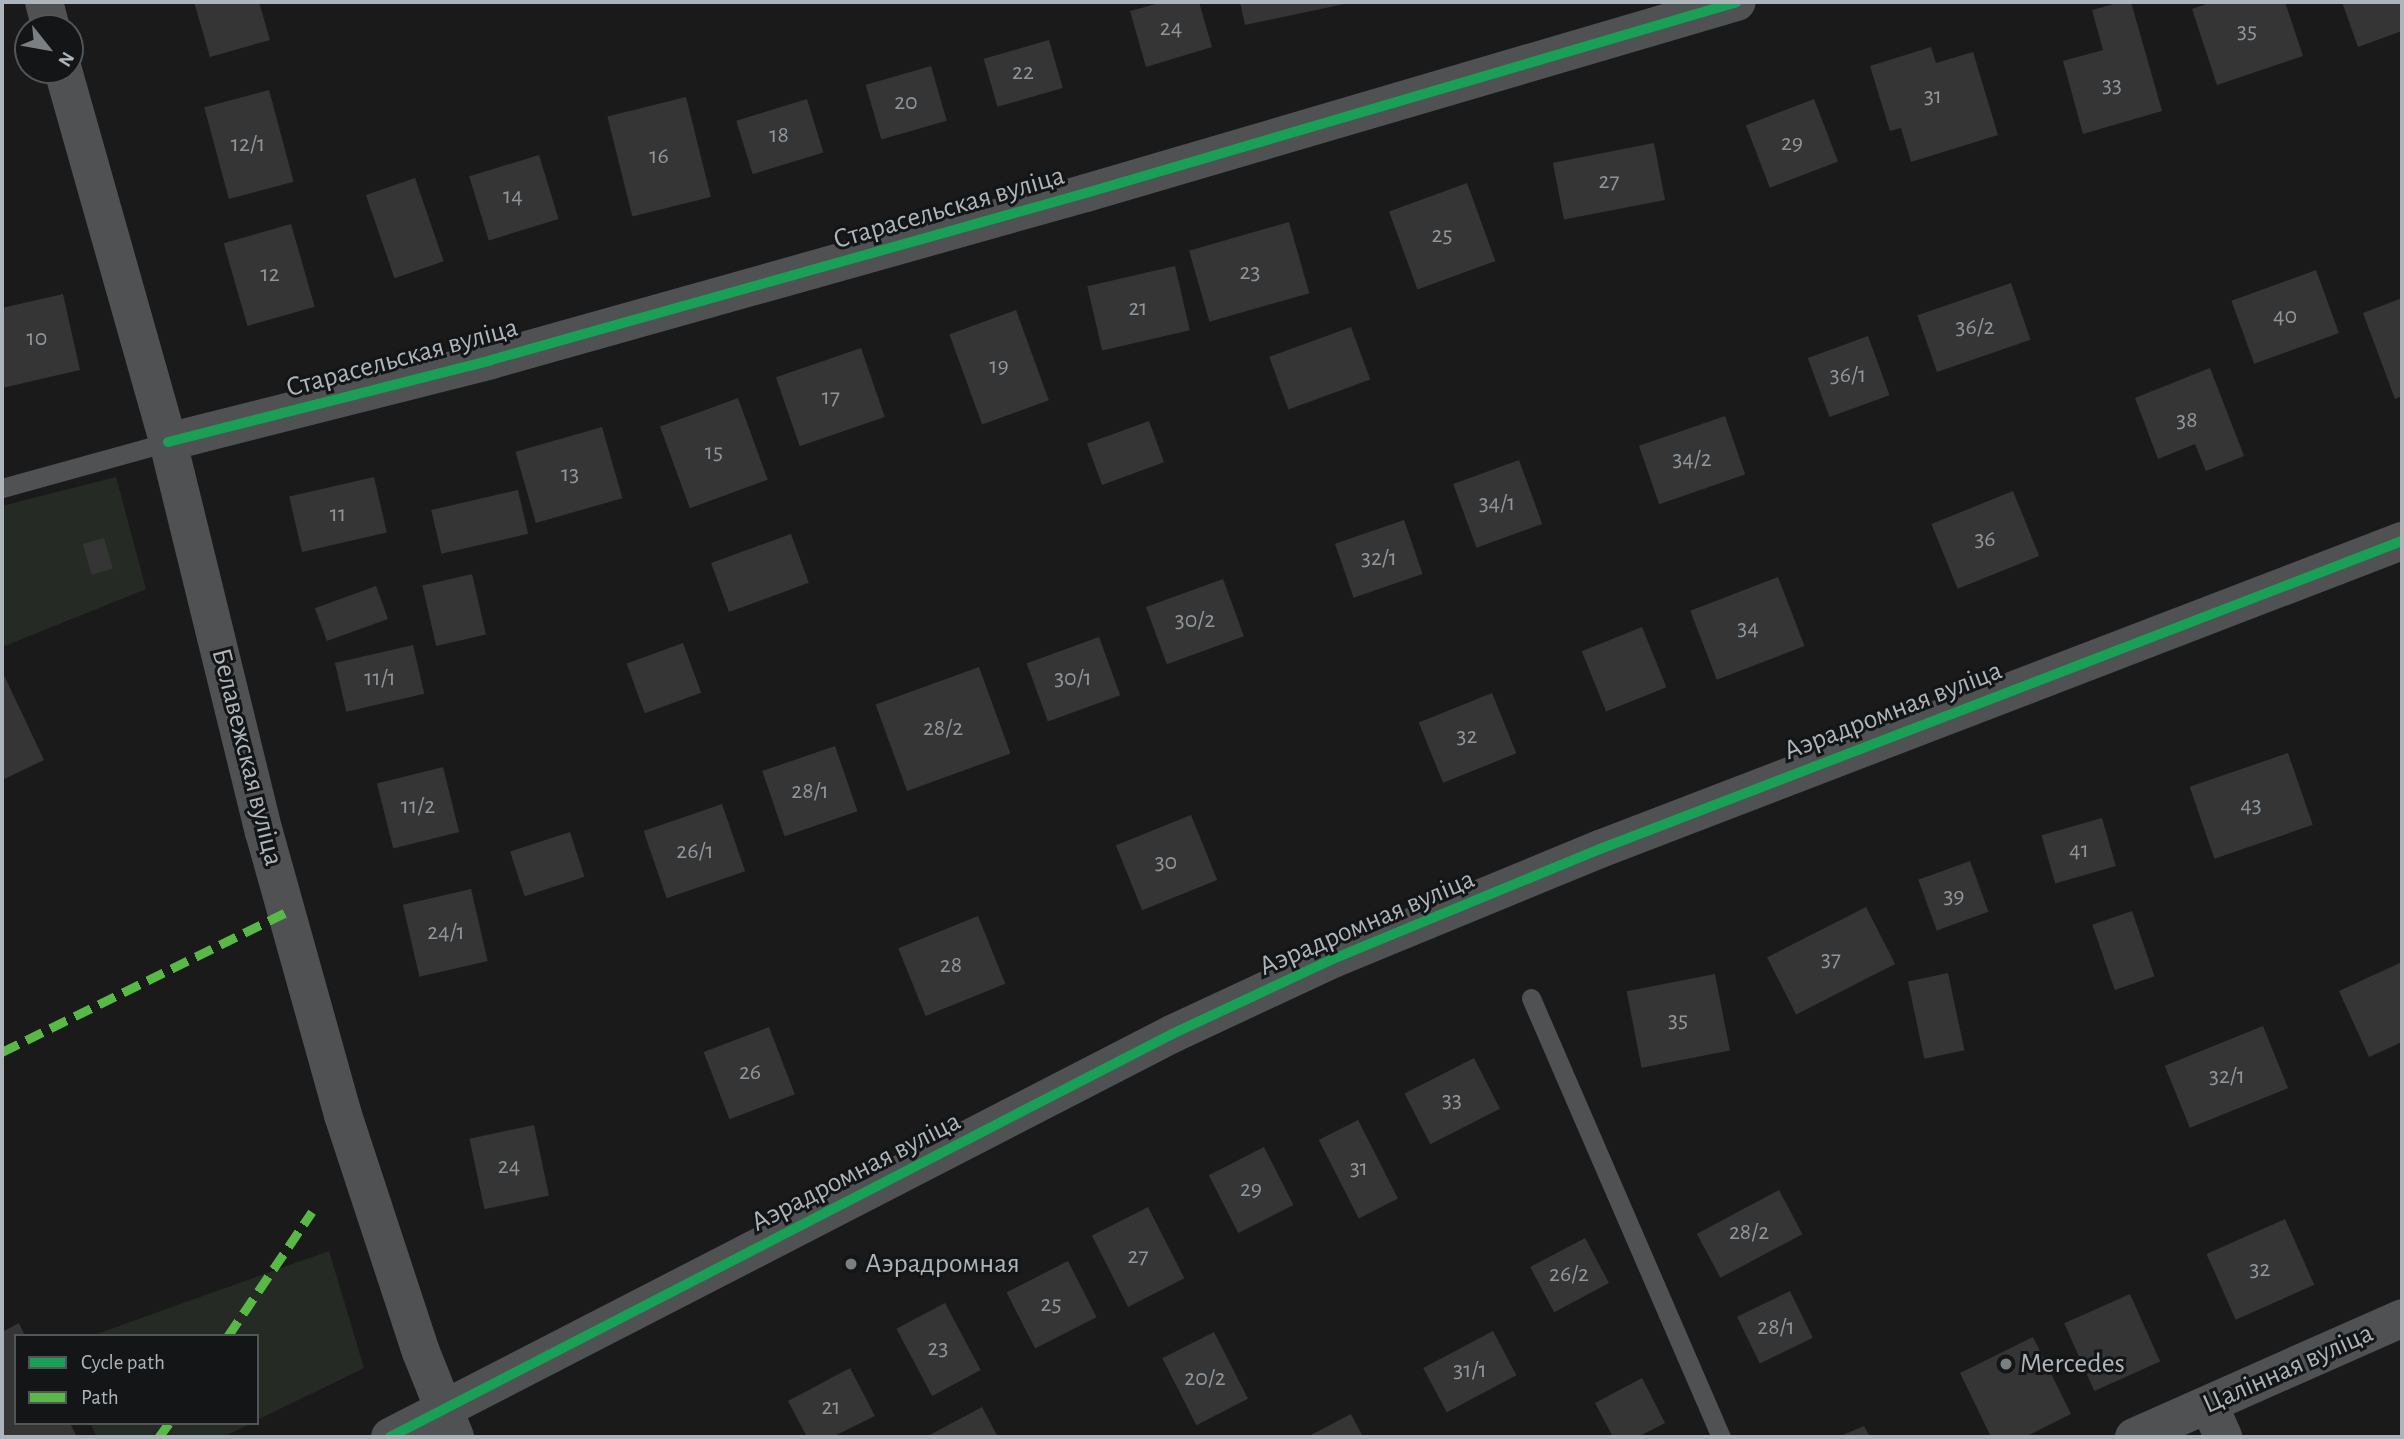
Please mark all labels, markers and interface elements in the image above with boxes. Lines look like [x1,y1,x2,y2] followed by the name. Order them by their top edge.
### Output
[14,14,84,84] north arrow
[1160,15,1182,43] house number: 24
[2237,18,2257,46] house number: 35
[54,48,77,70] text: N
[1012,59,1034,87] house number: 22
[2102,72,2122,100] house number: 33
[1924,83,1942,111] house number: 31
[894,89,918,117] house number: 20
[769,122,789,150] house number: 18
[1781,130,1803,158] house number: 29
[231,131,265,159] house number: 12/1
[649,143,669,171] house number: 16
[830,159,1068,257] street label: Старасельская вуліца
[1599,168,1619,196] house number: 27
[503,183,523,211] house number: 14
[1432,222,1452,250] house number: 25
[1240,259,1260,287] house number: 23
[260,261,280,289] house number: 12
[1128,295,1148,323] house number: 21
[2273,303,2297,331] house number: 40
[282,311,522,405] street label: Старасельская вуліца
[1956,314,1994,342] house number: 36/2
[27,325,47,353] house number: 10
[989,353,1009,381] house number: 19
[1830,362,1866,390] house number: 36/1
[822,384,840,412] house number: 17
[2176,407,2198,435] house number: 38
[705,439,723,467] house number: 15
[1672,446,1712,474] house number: 34/2
[561,461,579,489] house number: 13
[1479,490,1515,518] house number: 34/1
[330,501,346,529] house number: 11
[1974,526,1996,554] house number: 36
[1361,545,1397,573] house number: 32/1
[1175,607,1215,635] house number: 30/2
[1737,615,1759,643] house number: 34
[204,645,290,869] street label: Белавежская вуліца
[1779,654,2007,768] street label: Аэрадромная вуліца
[364,665,396,693] house number: 11/1
[1054,665,1092,693] house number: 30/1
[923,715,963,743] house number: 28/2
[1457,723,1477,751] house number: 32
[791,778,829,806] house number: 28/1
[2240,792,2262,820] house number: 43
[401,793,435,821] house number: 11/2
[2069,837,2089,865] house number: 41
[676,838,714,866] house number: 26/1
[1155,849,1177,877] house number: 30
[1254,862,1480,984] street label: Аэрадромная вуліца
[1943,883,1965,911] house number: 39
[427,919,465,947] house number: 24/1
[1821,946,1841,974] house number: 37
[940,952,962,980] house number: 28
[1668,1007,1688,1035] house number: 35
[739,1059,761,1087] house number: 26
[2209,1063,2245,1091] house number: 32/1
[1442,1087,1462,1115] house number: 33
[746,1105,966,1239] street label: Аэрадромная вуліца
[498,1153,520,1181] house number: 24
[1350,1155,1368,1183] house number: 31
[1240,1176,1262,1204] house number: 29
[1729,1219,1769,1247] house number: 28/2
[1128,1243,1148,1271] house number: 27
[865,1247,1020,1281] place label: Аэрадромная
[843,1256,859,1272] marker: Аэрадромная
[2250,1256,2270,1284] house number: 32
[1549,1261,1589,1289] house number: 26/2
[1041,1291,1061,1319] house number: 25
[1757,1314,1795,1342] house number: 28/1
[2198,1316,2378,1422] street label: Цалінная вуліца
[14,1334,259,1425] legend
[928,1335,948,1363] house number: 23
[2020,1347,2125,1381] place label: Mercedes
[81,1352,165,1373] text: Cycle path
[1998,1356,2014,1372] marker: Mercedes
[1453,1357,1487,1385] house number: 31/1
[1184,1365,1226,1393] house number: 20/2
[81,1387,119,1408] text: Path
[821,1394,841,1422] house number: 21

